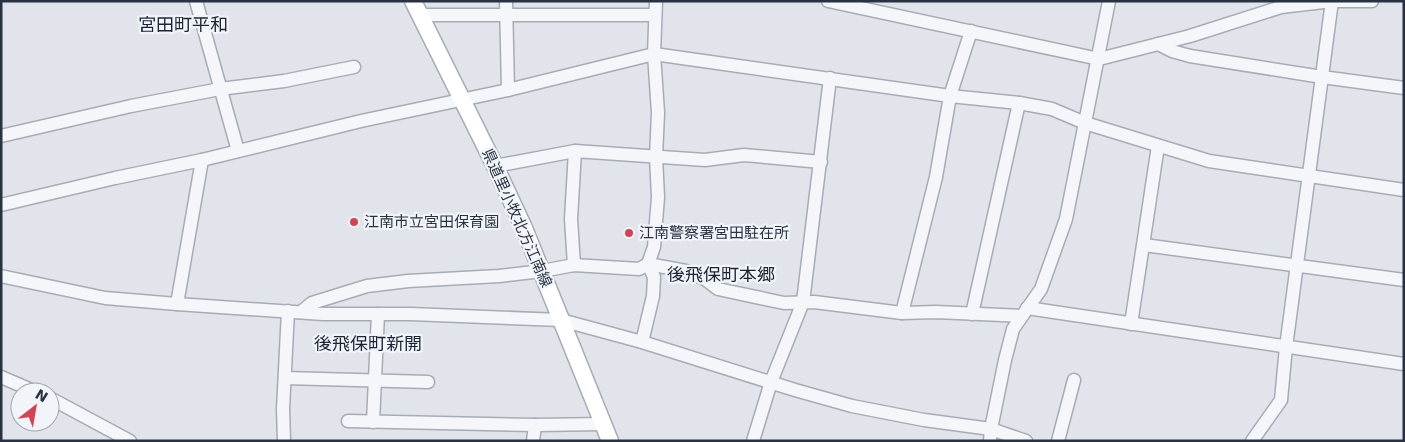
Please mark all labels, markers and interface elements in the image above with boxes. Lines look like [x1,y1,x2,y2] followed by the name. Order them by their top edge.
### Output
[138,14,228,35] district label: 宮田町平和
[478,146,556,290] street label: 県道里小牧北方江南線
[364,213,499,231] place label: 江南市立宮田保育園
[348,216,360,228] marker: 江南市立宮田保育園
[639,224,789,242] place label: 江南警察署宮田駐在所
[623,227,635,239] marker: 江南警察署宮田駐在所
[667,264,775,285] district label: 後飛保町本郷
[314,333,422,354] district label: 後飛保町新開
[10,382,60,432] north arrow
[33,386,51,406] text: N

